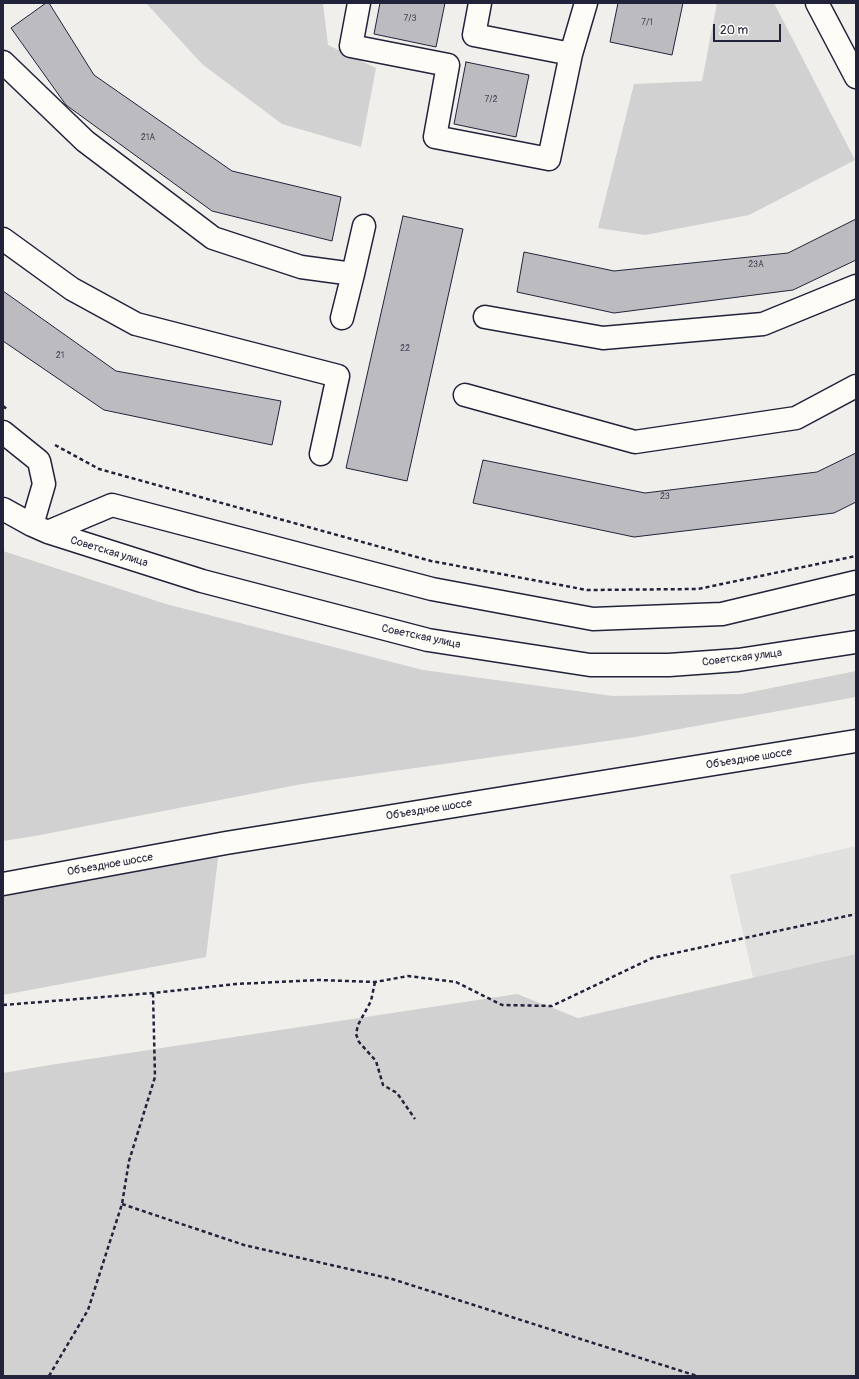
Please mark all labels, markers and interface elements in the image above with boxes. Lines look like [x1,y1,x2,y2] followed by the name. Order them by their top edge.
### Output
[403,14,417,24] house number: 7/3
[715,16,783,42] scale bar
[641,18,653,28] house number: 7/1
[720,23,748,38] text: 20 m
[484,95,498,105] house number: 7/2
[141,133,155,143] house number: 21А
[748,260,764,270] house number: 23А
[400,344,410,354] house number: 22
[56,351,64,361] house number: 21
[660,492,670,502] house number: 23
[69,534,149,570] street label: Советская улица
[380,622,462,652] street label: Советская улица
[701,647,783,669] street label: Советская улица
[705,746,793,772] street label: Объездное шоссе
[385,797,473,823] street label: Объездное шоссе
[66,851,154,879] street label: Объездное шоссе

